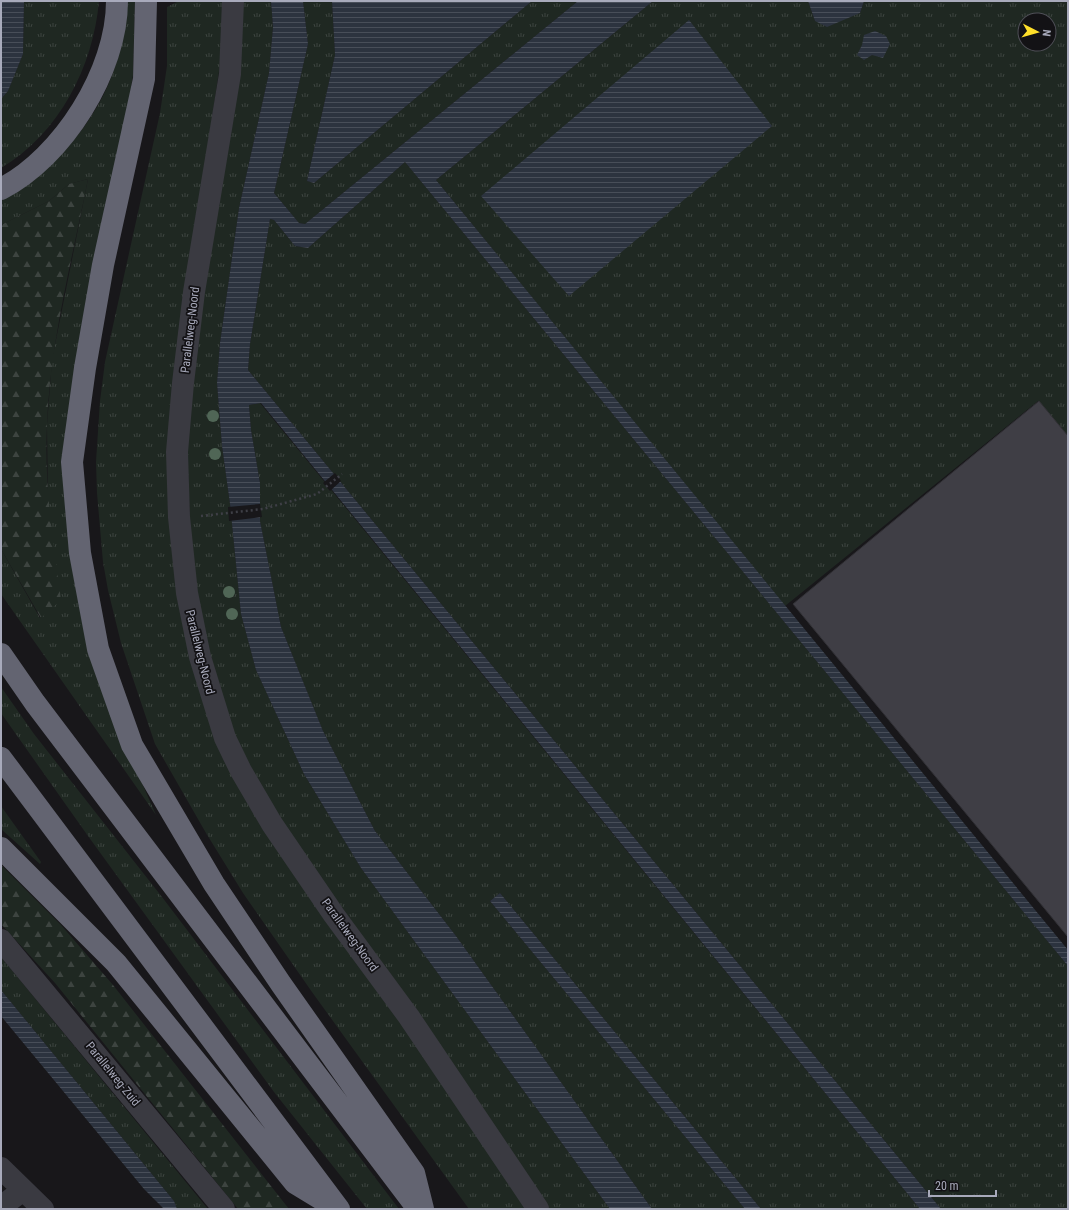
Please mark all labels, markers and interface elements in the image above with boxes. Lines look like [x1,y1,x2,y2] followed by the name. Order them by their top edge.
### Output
[1017,12,1057,52] north arrow
[1040,29,1053,37] text: N
[178,286,202,374] street label: Parallelweg-Noord
[183,608,217,696] street label: Parallelweg-Noord
[319,896,381,974] street label: Parallelweg-Noord
[83,1039,143,1109] street label: Parallelweg-Zuid
[929,1172,996,1198] scale bar
[935,1179,959,1193] text: 20 m

